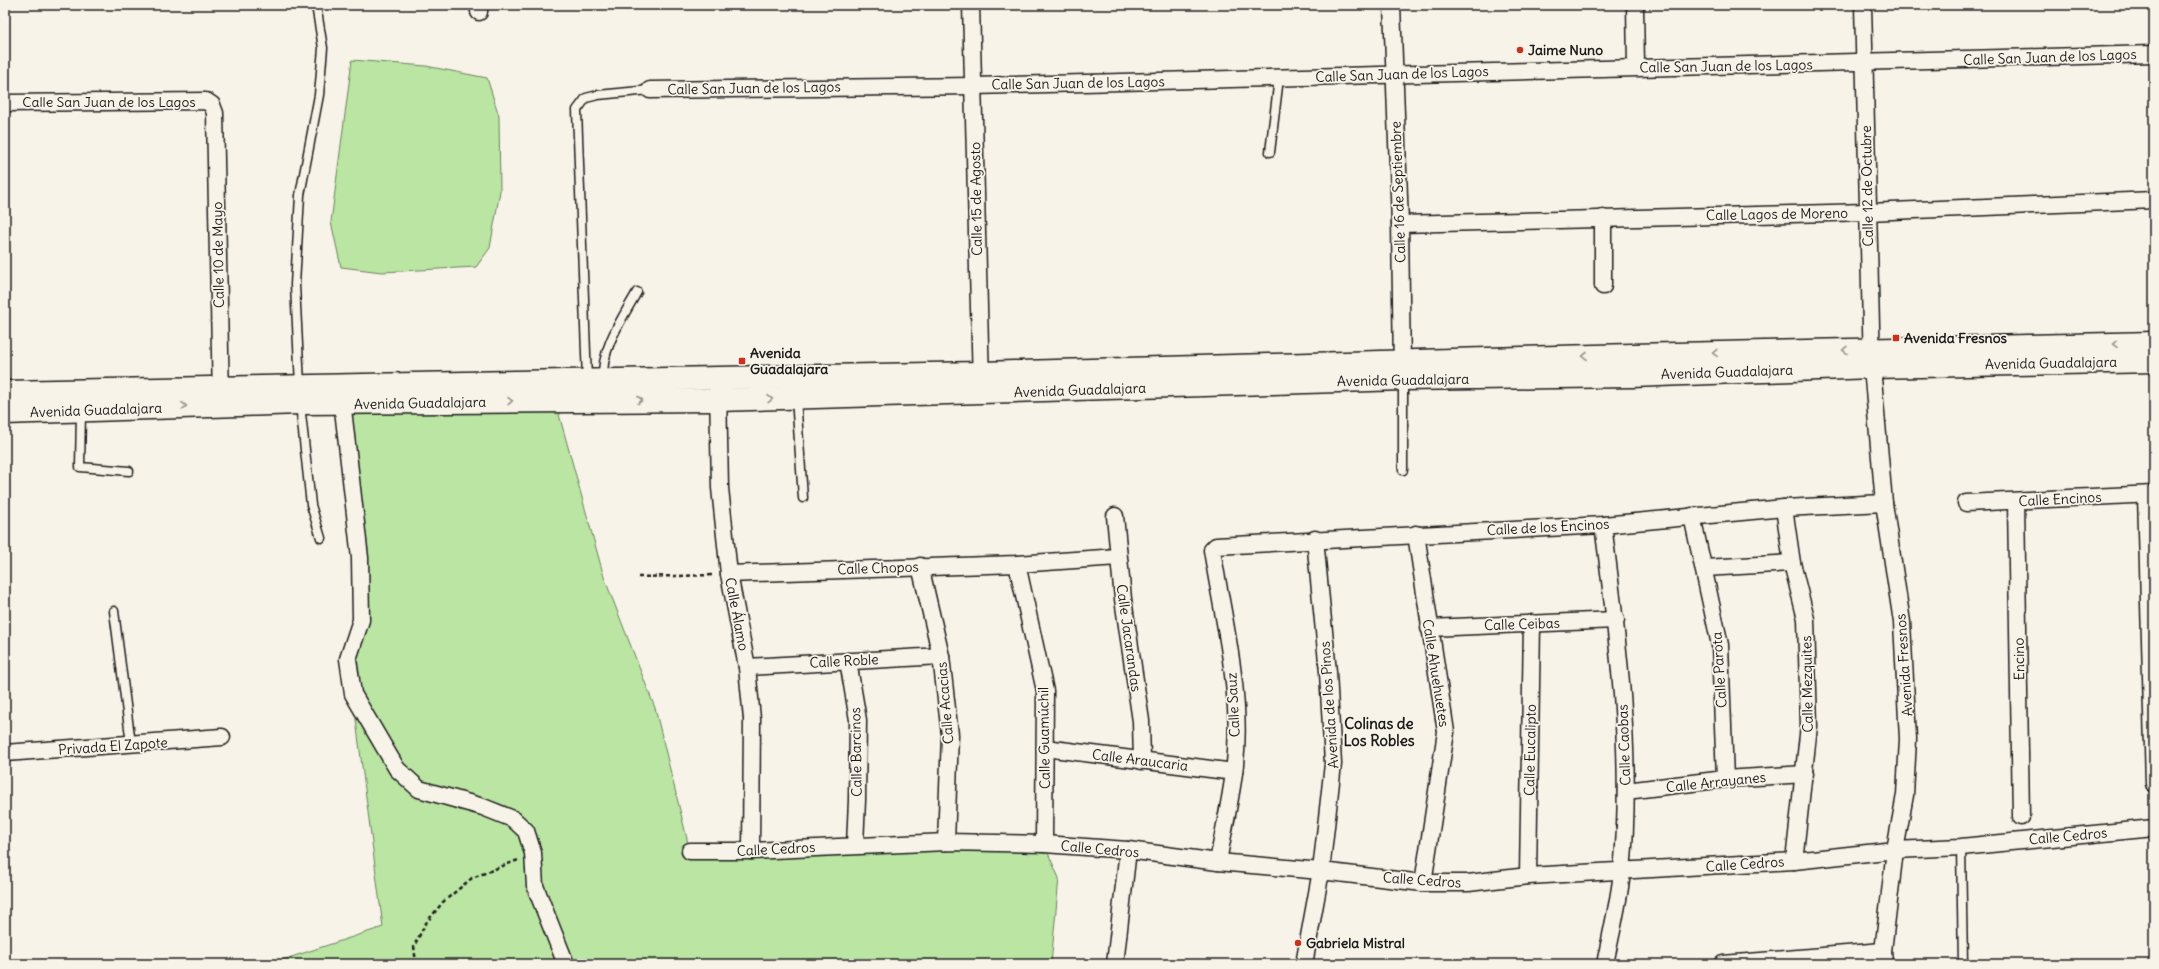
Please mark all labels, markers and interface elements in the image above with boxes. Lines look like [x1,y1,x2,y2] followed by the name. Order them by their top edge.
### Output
[1528,41,1603,59] place label: Jaime Nuno
[1515,45,1525,55] marker: Jaime Nuno
[1963,45,2137,69] street label: Calle San Juan de los Lagos
[1639,55,1813,77] street label: Calle San Juan de los Lagos
[1315,62,1489,86] street label: Calle San Juan de los Lagos
[991,72,1165,94] street label: Calle San Juan de los Lagos
[667,77,841,99] street label: Calle San Juan de los Lagos
[22,93,196,111] street label: Calle San Juan de los Lagos
[1387,121,1409,263] street label: Calle 16 de Septiembre
[1857,125,1877,247] street label: Calle 12 de Octubre
[966,142,986,256] street label: Calle 15 de Agosto
[208,202,228,308] street label: Calle 10 de Mayo
[1706,204,1848,224] street label: Calle Lagos de Moreno
[1904,329,2008,347] place label: Avenida Fresnos
[1891,333,1901,343] marker: Avenida Fresnos
[2112,340,2118,348] one-way arrow
[750,344,828,378] place label: Avenida Guadalajara
[1842,346,1848,354] one-way arrow
[1712,349,1718,357] one-way arrow
[1582,352,1588,360] one-way arrow
[1985,353,2117,373] street label: Avenida Guadalajara
[737,356,747,366] marker: Avenida Guadalajara
[1661,361,1793,383] street label: Avenida Guadalajara
[1337,370,1469,390] street label: Avenida Guadalajara
[1014,379,1146,401] street label: Avenida Guadalajara
[354,393,486,413] street label: Avenida Guadalajara
[767,395,773,403] one-way arrow
[637,396,643,404] one-way arrow
[507,397,513,405] one-way arrow
[30,399,162,421] street label: Avenida Guadalajara
[181,402,187,411] one-way arrow
[2018,488,2102,510] street label: Calle Encinos
[1486,515,1610,539] street label: Calle de los Encinos
[837,558,919,578] street label: Calle Chopos
[721,576,753,652] street label: Calle Álamo
[1113,583,1145,693] street label: Calle Jacarandas
[1891,613,1917,717] street label: Avenida Fresnos
[1484,614,1560,634] street label: Calle Ceibas
[1419,618,1453,728] street label: Calle Ahuehuetes
[1707,631,1731,709] street label: Calle Parota
[1797,635,1817,733] street label: Calle Mezquites
[2010,637,2028,680] street label: Encino
[1316,641,1342,769] street label: Avenida de los Pinos
[809,650,879,672] street label: Calle Roble
[932,661,958,745] street label: Calle Acacias
[1222,672,1244,738] street label: Calle Sauz
[1034,687,1054,789] street label: Calle Guamúchil
[1520,704,1540,796] street label: Calle Eucalipto
[1614,704,1634,786] street label: Calle Caobas
[846,707,866,797] street label: Calle Barcinos
[1343,714,1415,750] district label: Colinas de Los Robles
[58,733,168,759] street label: Privada El Zapote
[1091,745,1189,775] street label: Calle Araucaria
[1665,768,1767,796] street label: Calle Arrayanes
[2028,824,2108,848] street label: Calle Cedros
[1060,837,1140,861] street label: Calle Cedros
[736,838,816,860] street label: Calle Cedros
[1705,852,1785,876] street label: Calle Cedros
[1382,868,1462,892] street label: Calle Cedros
[1306,934,1405,952] place label: Gabriela Mistral
[1293,938,1303,948] marker: Gabriela Mistral

